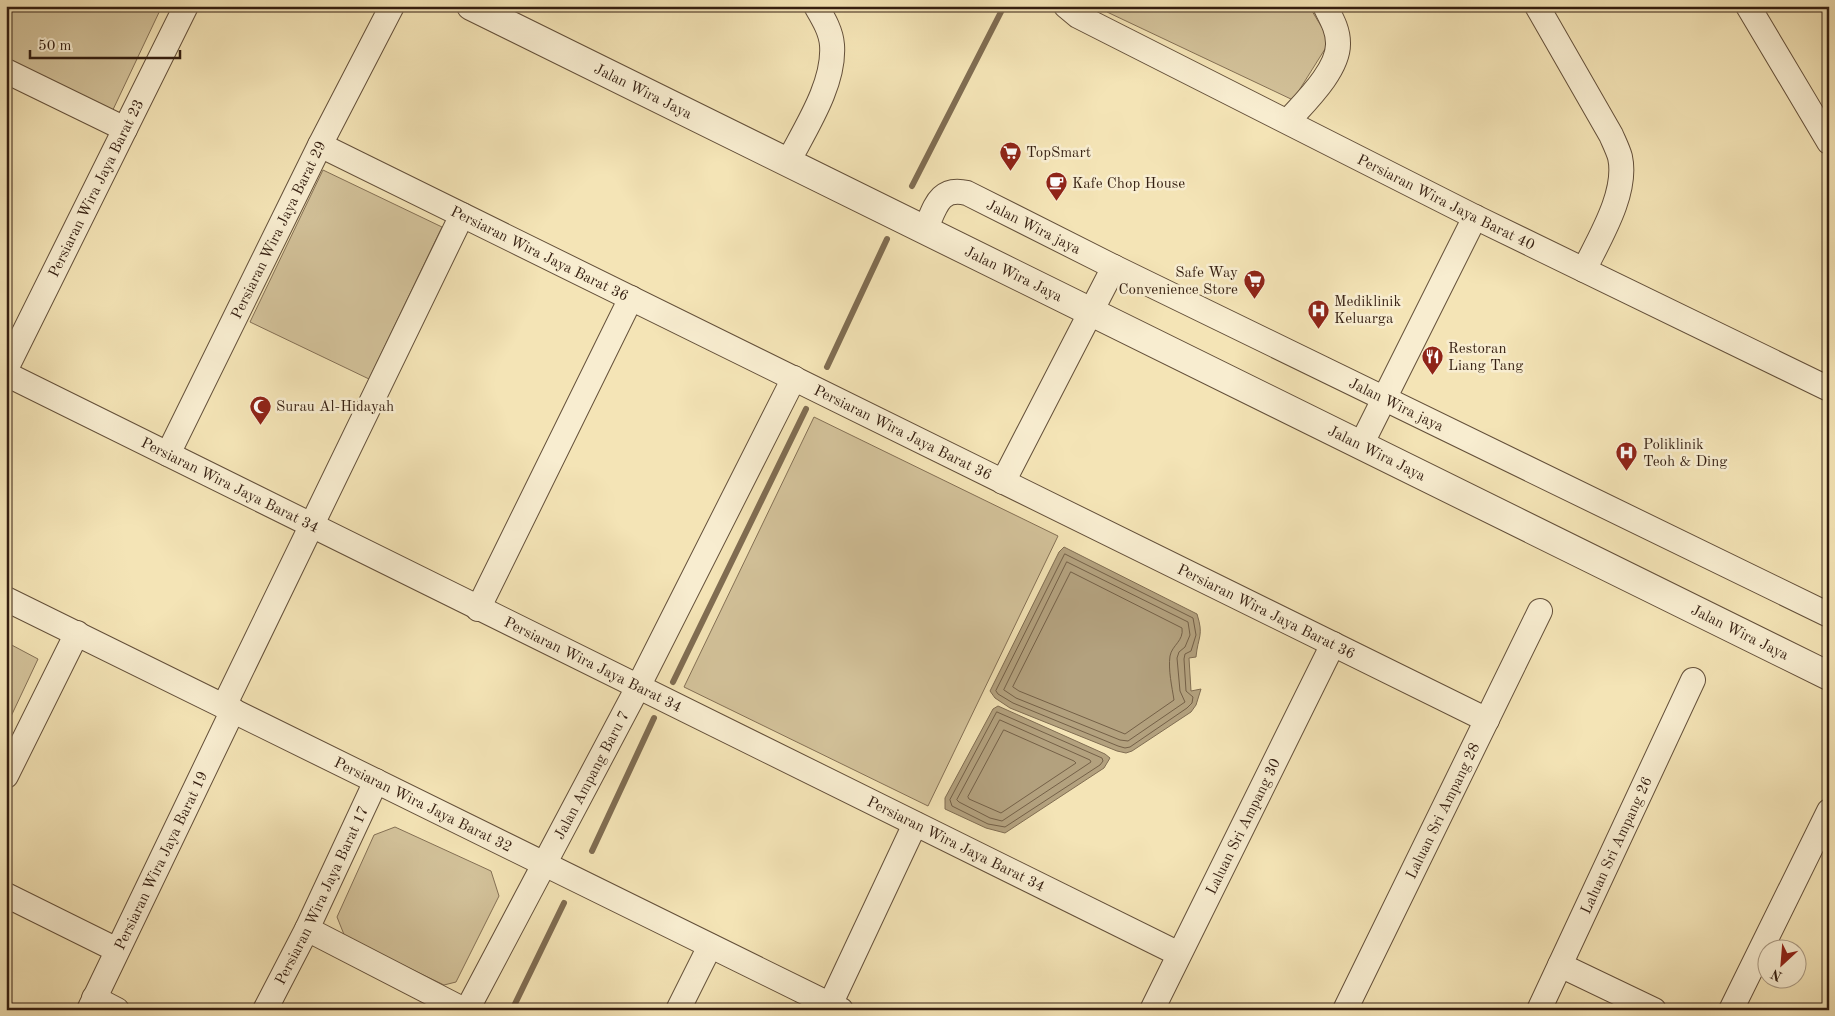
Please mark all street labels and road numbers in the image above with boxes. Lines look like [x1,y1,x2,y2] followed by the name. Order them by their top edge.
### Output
[591,62,694,123] street label: Jalan Wira Jaya
[47,97,147,280] street label: Persiaran Wira Jaya Barat 23
[230,139,330,322] street label: Persiaran Wira Jaya Barat 29
[1354,153,1537,254] street label: Persiaran Wira Jaya Barat 40
[983,198,1083,258] street label: Jalan Wira jaya
[448,205,630,305] street label: Persiaran Wira Jaya Barat 36
[962,245,1065,306] street label: Jalan Wira Jaya
[1346,376,1446,435] street label: Jalan Wira jaya
[811,384,994,484] street label: Persiaran Wira Jaya Barat 36
[1325,424,1428,485] street label: Jalan Wira Jaya
[138,436,321,536] street label: Persiaran Wira Jaya Barat 34
[1174,563,1357,663] street label: Persiaran Wira Jaya Barat 36
[1688,603,1791,664] street label: Jalan Wira Jaya
[501,615,684,716] street label: Persiaran Wira Jaya Barat 34
[553,709,633,842] street label: Jalan Ampang Baru 7
[1404,741,1483,882] street label: Laluan Sri Ampang 28
[331,756,514,856] street label: Persiaran Wira Jaya Barat 32
[1204,757,1284,897] street label: Laluan Sri Ampang 30
[113,769,211,953] street label: Persiaran Wira Jaya Barat 19
[1579,775,1656,917] street label: Laluan Sri Ampang 26
[864,795,1047,895] street label: Persiaran Wira Jaya Barat 34
[273,804,372,988] street label: Persiaran Wira Jaya Barat 17

